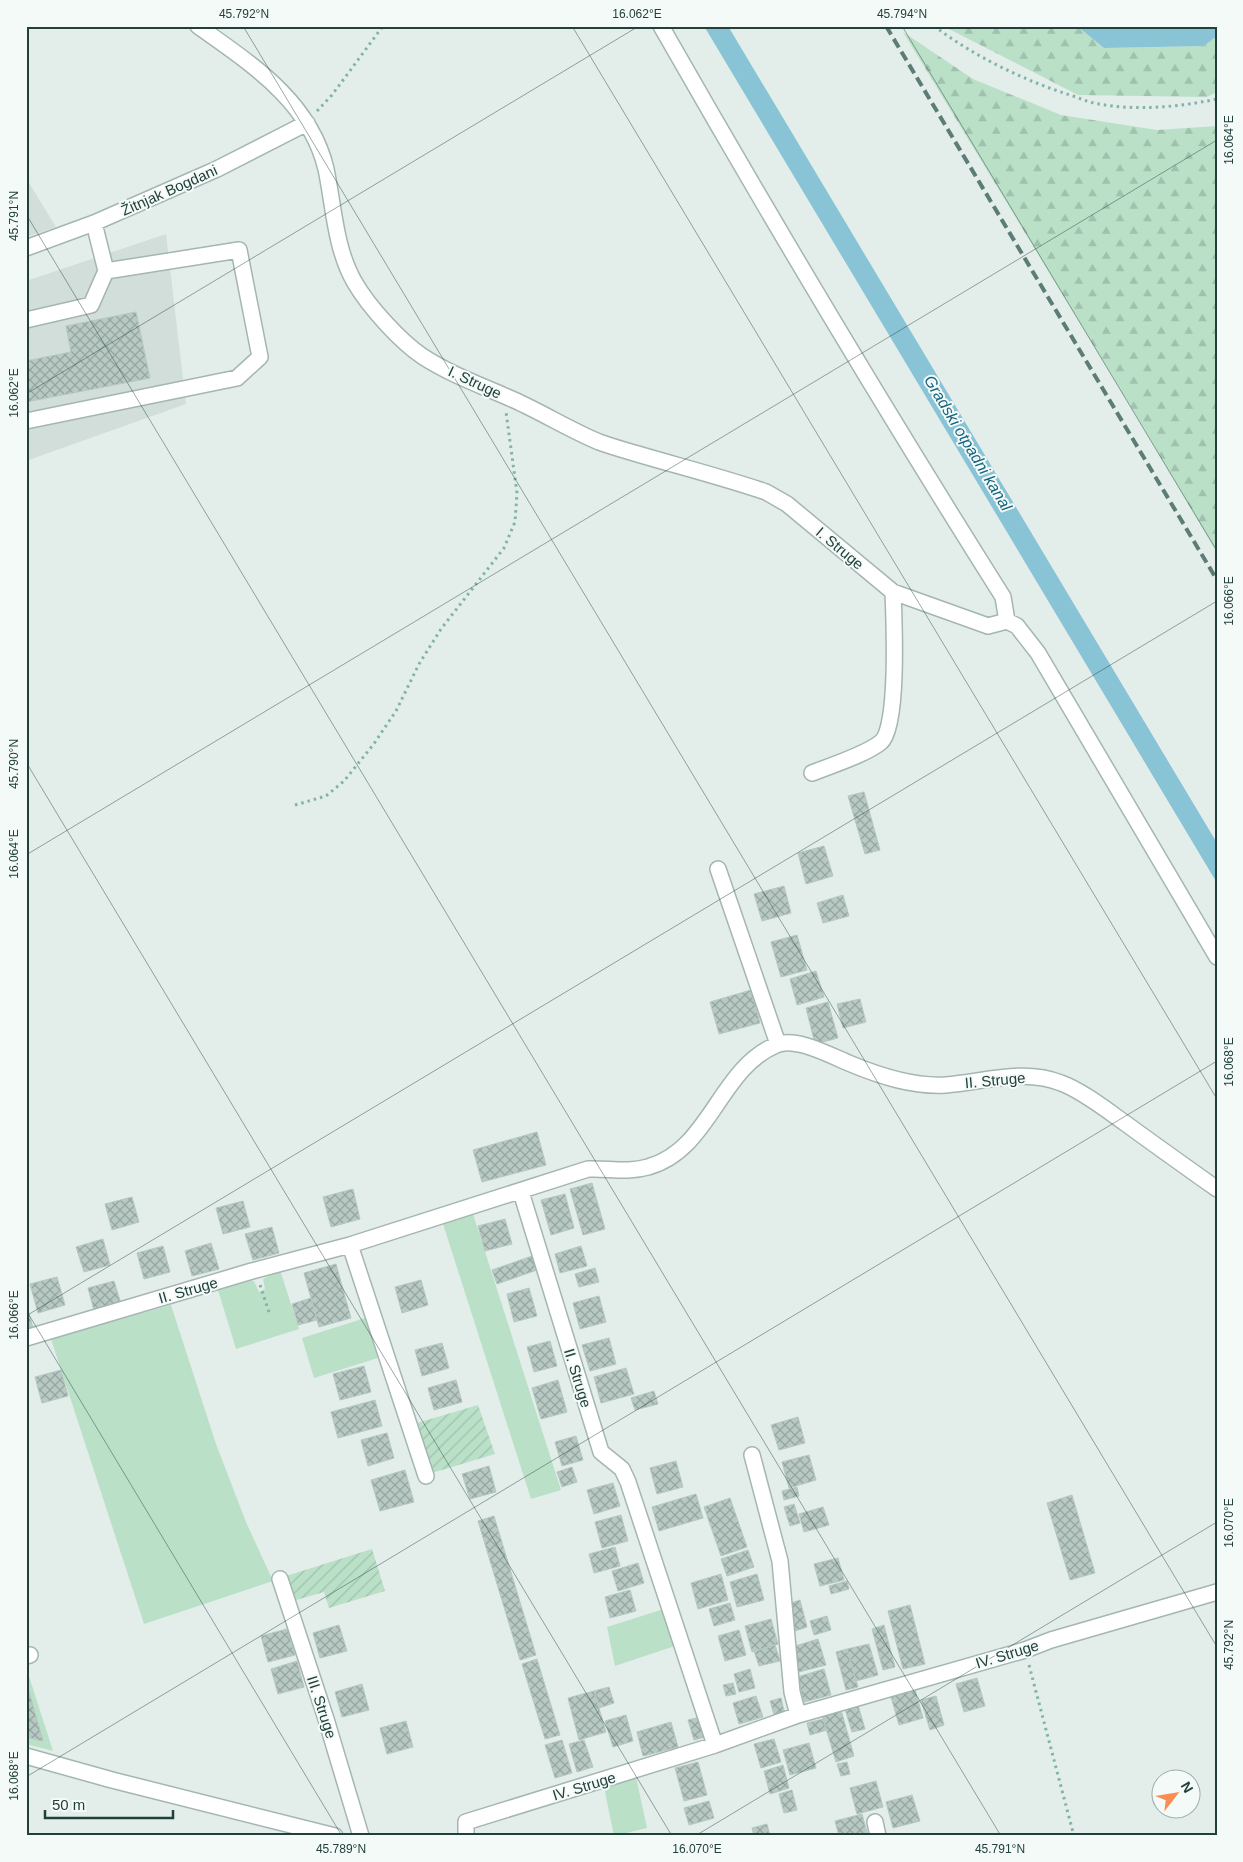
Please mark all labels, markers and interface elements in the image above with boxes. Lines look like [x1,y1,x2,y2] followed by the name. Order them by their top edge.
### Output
[219,7,269,21] text: 45.792°N
[612,7,662,21] text: 16.062°E
[877,7,927,21] text: 45.794°N
[1222,115,1236,165] text: 16.064°E
[118,161,220,219] street label: Žitnjak Bogdani
[7,191,21,241] text: 45.791°N
[446,362,504,402] street label: I. Struge
[7,368,21,418] text: 16.062°E
[921,372,1015,514] water label: Gradski otpadni kanal
[813,523,867,573] street label: I. Struge
[1222,576,1236,626] text: 16.066°E
[7,739,21,789] text: 45.790°N
[7,829,21,879] text: 16.064°E
[1222,1037,1236,1087] text: 16.068°E
[964,1069,1026,1091] street label: II. Struge
[156,1273,220,1307] street label: II. Struge
[7,1290,21,1340] text: 16.066°E
[561,1346,595,1410] street label: II. Struge
[1222,1498,1236,1548] text: 16.070°E
[1222,1620,1236,1670] text: 45.792°N
[973,1636,1041,1672] street label: IV. Struge
[304,1673,340,1741] street label: III. Struge
[7,1751,21,1801] text: 16.068°E
[550,1768,618,1804] street label: IV. Struge
[1150,1770,1200,1820] north arrow
[1178,1779,1197,1796] text: N
[45,1787,172,1819] scale bar
[52,1796,85,1813] text: 50 m
[316,1842,366,1856] text: 45.789°N
[672,1842,722,1856] text: 16.070°E
[975,1842,1025,1856] text: 45.791°N

